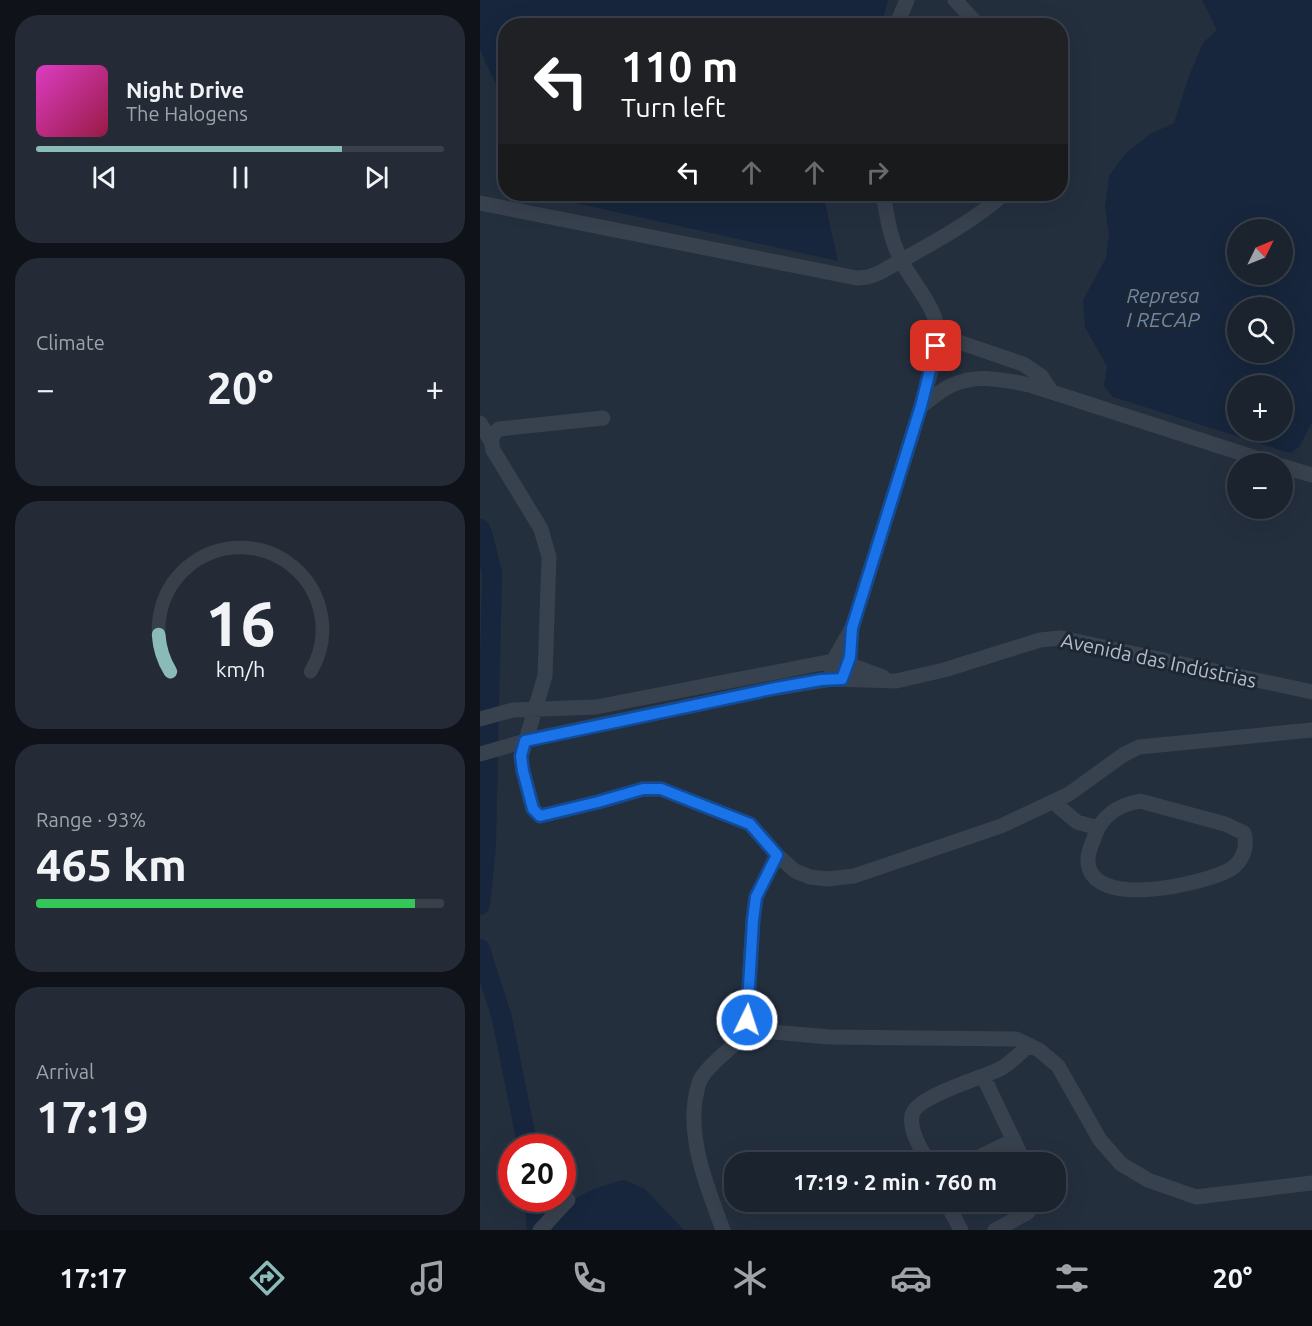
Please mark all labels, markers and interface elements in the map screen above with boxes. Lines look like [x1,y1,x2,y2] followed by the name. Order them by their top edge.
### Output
[522,42,600,120] icon: left
[621,43,738,90] text: 110 m
[126,77,244,102] text: Night Drive
[621,92,725,122] text: Turn left
[126,102,248,125] text: The Halogens
[672,156,705,189] icon: left
[735,156,768,189] icon: ahead
[798,156,831,189] icon: ahead
[861,156,894,189] icon: right
[88,161,121,194] icon: previous
[224,161,257,194] icon: pause
[360,161,393,194] icon: next
[1227,219,1293,285] north arrow
[1227,219,1293,519] map controls
[1126,283,1201,331] water label: Represa I RECAP
[1227,297,1293,363] button: search
[910,320,961,371] pin
[919,329,952,362] icon: arrive
[36,331,105,354] text: Climate
[207,362,273,413] text: 20°
[36,370,55,407] text: −
[425,370,444,407] text: +
[1227,375,1293,441] button: +
[1227,453,1293,519] button: −
[205,588,275,658] text: 16
[1059,628,1259,692] street label: Avenida das Indústrias
[215,657,265,681] text: km/h
[36,808,146,831] text: Range · 93%
[36,839,187,890] text: 465 km
[715,988,779,1052] position arrow
[36,1060,94,1083] text: Arrival
[36,1091,149,1142] text: 17:19
[498,1134,576,1212] speed limit sign: 20
[793,1169,997,1194] text: 17:19 · 2 min · 760 m
[246,1257,288,1299] icon: directions
[407,1257,449,1299] icon: music
[568,1257,610,1299] icon: phone
[729,1257,771,1299] icon: climate
[890,1257,932,1299] icon: car
[1051,1257,1093,1299] icon: filters
[60,1263,127,1293] text: 17:17
[1212,1263,1252,1293] text: 20°

